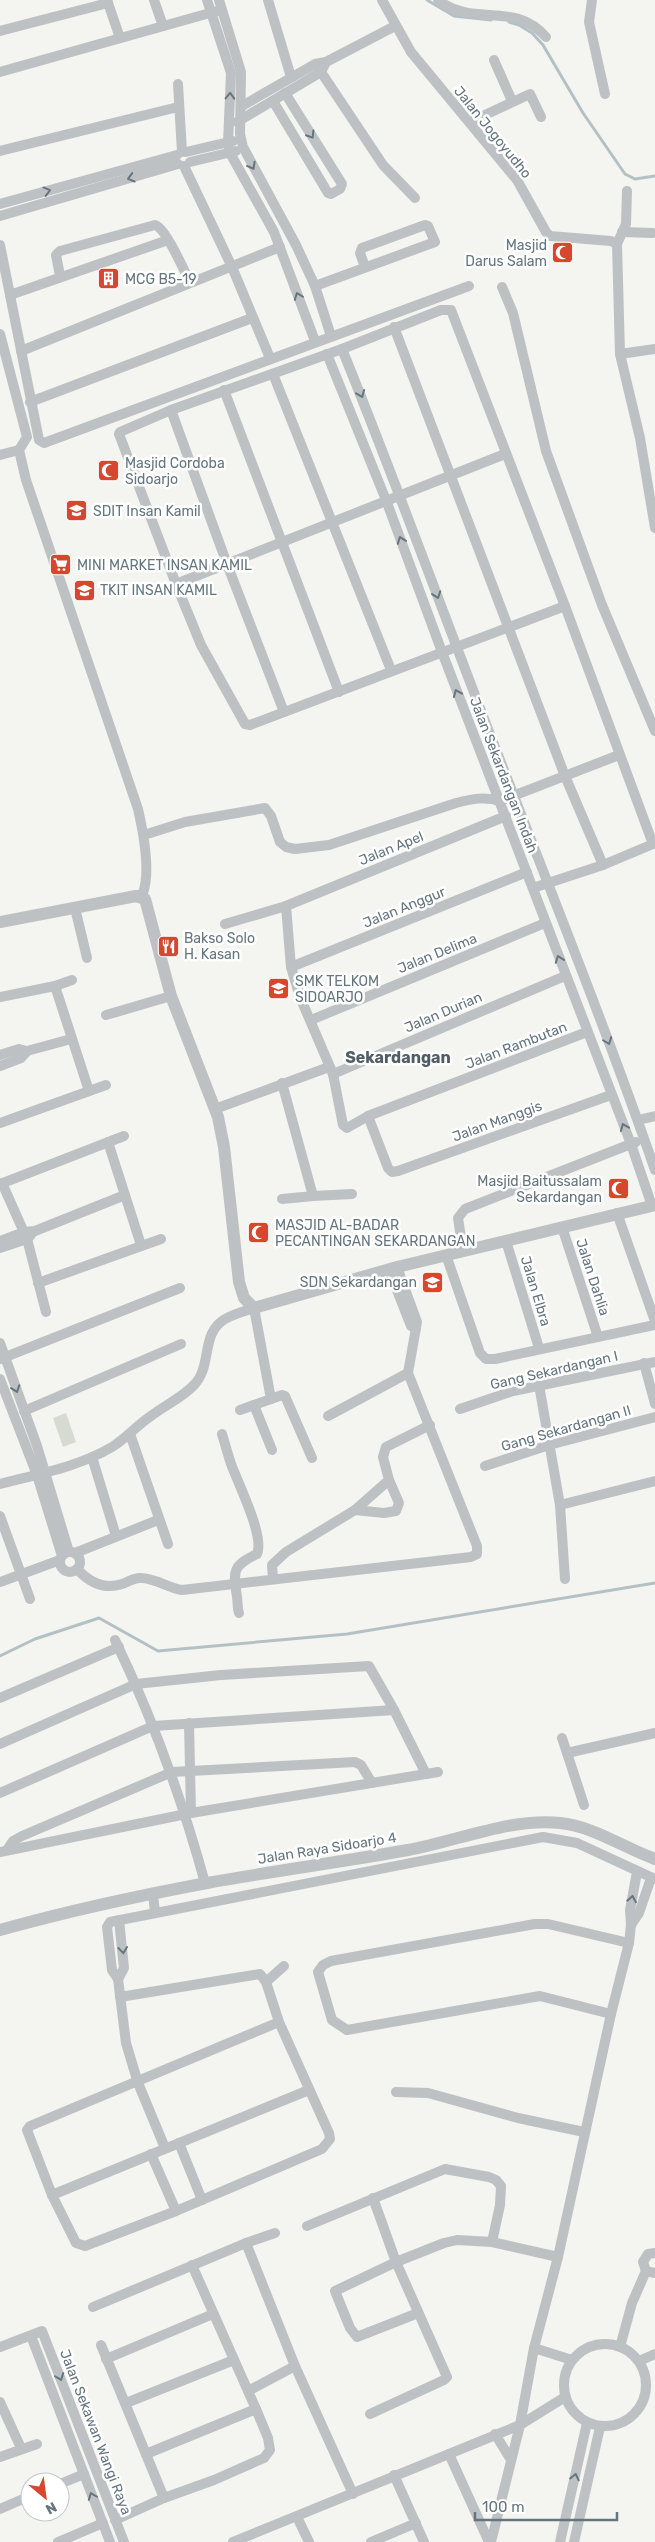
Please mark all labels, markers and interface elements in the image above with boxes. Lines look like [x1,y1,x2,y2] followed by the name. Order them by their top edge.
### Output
[450,83,535,182] street label: Jalan Jogoyudho
[225,92,235,100] one-way arrow
[305,129,314,138] one-way arrow
[246,160,256,169] one-way arrow
[128,173,136,183] one-way arrow
[42,187,51,197] one-way arrow
[465,237,547,270] place label: Masjid Darus Salam
[551,241,575,265] mosque icon: Masjid Darus Salam
[97,267,121,291] building icon: MCG B5-19
[125,271,197,288] place label: MCG B5-19
[294,292,304,300] one-way arrow
[354,389,365,398] one-way arrow
[125,455,225,488] place label: Masjid Cordoba Sidoarjo
[97,459,121,483] mosque icon: Masjid Cordoba Sidoarjo
[65,499,89,523] school or university icon: SDIT Insan Kamil
[93,503,201,520] place label: SDIT Insan Kamil
[397,537,407,545] one-way arrow
[49,553,73,577] supermarket icon: MINI MARKET INSAN KAMIL
[77,557,252,574] place label: MINI MARKET INSAN KAMIL
[72,578,96,602] school or university icon: TKIT INSAN KAMIL
[100,582,217,599] place label: TKIT INSAN KAMIL
[431,590,441,599] one-way arrow
[453,689,464,698] one-way arrow
[466,695,541,856] street label: Jalan Sekardangan Indah
[356,828,426,869] street label: Jalan Apel
[360,883,449,932] street label: Jalan Anggur
[184,930,255,963] place label: Bakso Solo H. Kasan
[395,930,479,977] street label: Jalan Delima
[156,934,180,958] restaurant icon: Bakso Solo H. Kasan
[555,955,565,964] one-way arrow
[295,973,379,1006] place label: SMK TELKOM SIDOARJO
[267,977,291,1001] school or university icon: SMK TELKOM SIDOARJO
[402,988,485,1036] street label: Jalan Durian
[463,1018,569,1073] street label: Jalan Rambutan
[602,1036,612,1045] one-way arrow
[345,1048,451,1067] district label: Sekardangan
[450,1097,544,1146] street label: Jalan Manggis
[620,1123,630,1132] one-way arrow
[477,1173,602,1206] place label: Masjid Baitussalam Sekardangan
[606,1177,630,1201] mosque icon: Masjid Baitussalam Sekardangan
[275,1217,475,1250] place label: MASJID AL-BADAR PECANTINGAN SEKARDANGAN
[247,1221,271,1245] mosque icon: MASJID AL-BADAR PECANTINGAN SEKARDANGAN
[572,1236,613,1318] street label: Jalan Dahlia
[517,1254,554,1328] street label: Jalan Elbra
[421,1270,445,1294] school or university icon: SDN Sekardangan
[300,1274,417,1291] place label: SDN Sekardangan
[489,1348,620,1393] street label: Gang Sekardangan I
[10,1384,20,1393] one-way arrow
[499,1402,633,1455] street label: Gang Sekardangan II
[257,1829,398,1868] street label: Jalan Raya Sidoarjo 4
[626,1894,637,1903] one-way arrow
[117,1947,128,1955] one-way arrow
[56,2347,135,2517] street label: Jalan Sekawan Wangi Raya
[54,2372,64,2380] one-way arrow
[20,2472,70,2522] north arrow
[569,2473,580,2482] one-way arrow
[475,2490,618,2522] scale bar
[88,2493,98,2501] one-way arrow
[43,2498,60,2518] text: N
[482,2498,524,2516] text: 100 m

